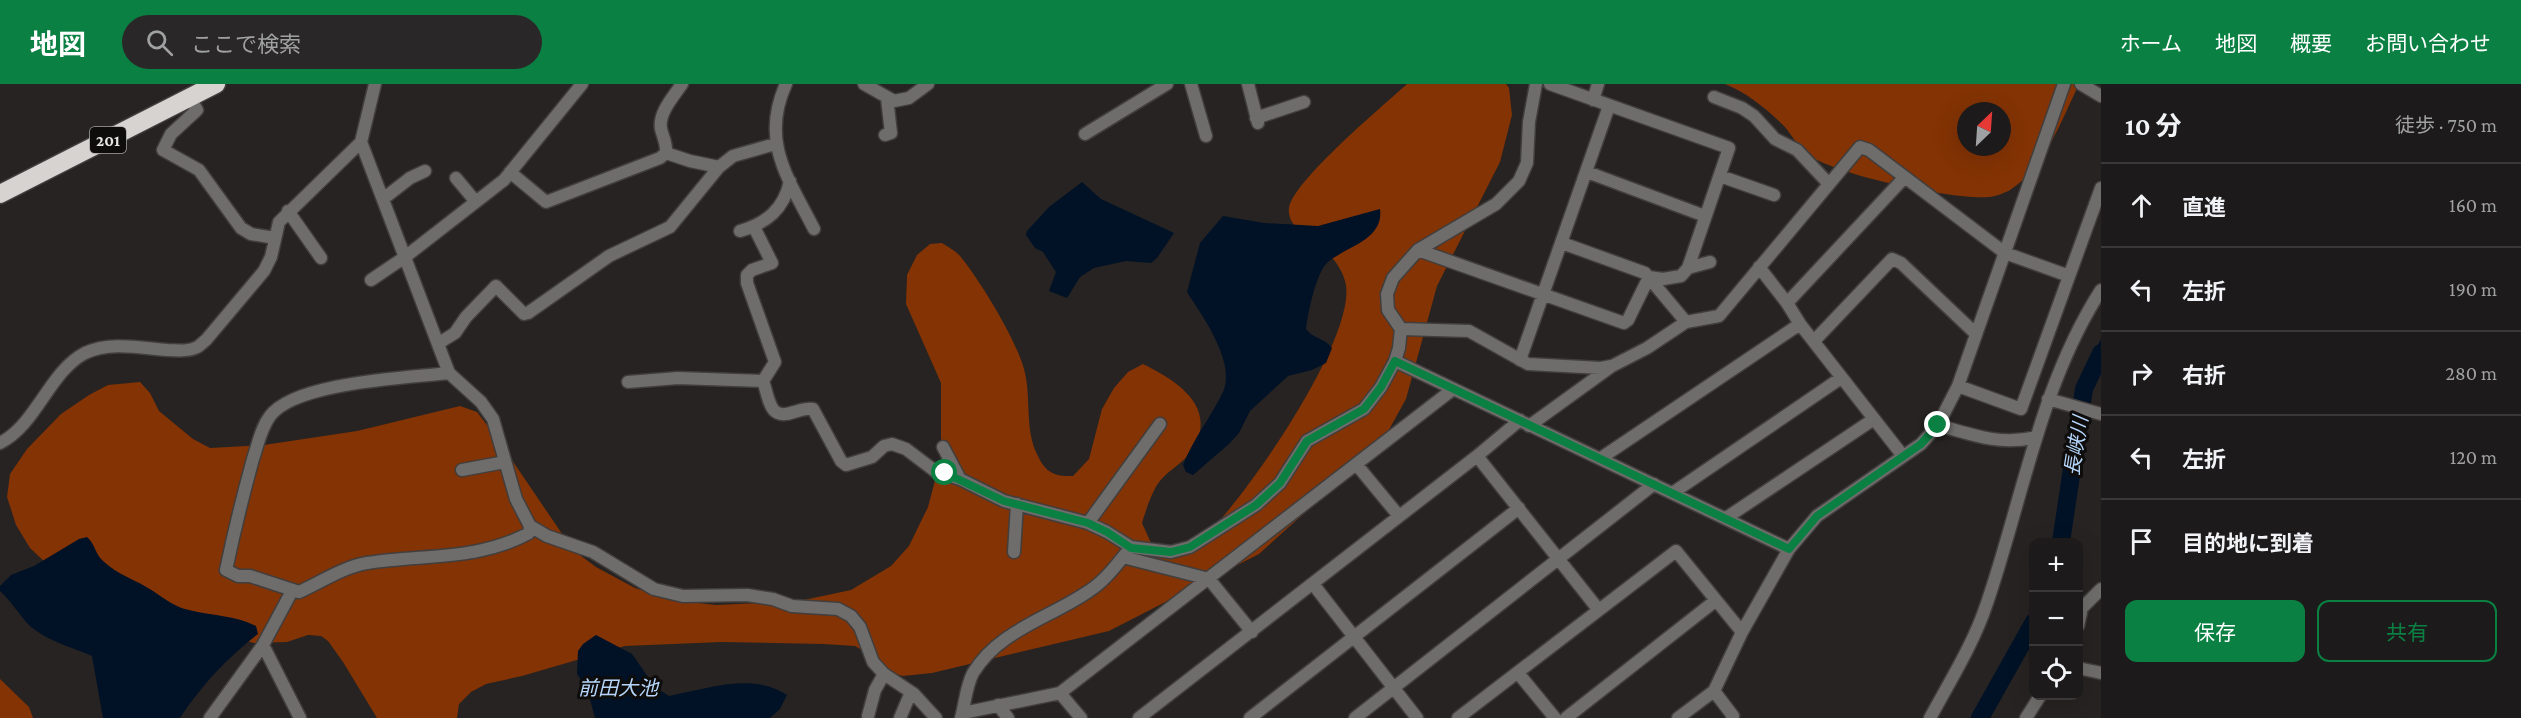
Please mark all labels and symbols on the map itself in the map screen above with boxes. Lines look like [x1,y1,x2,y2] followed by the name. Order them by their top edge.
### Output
[1957,102,2011,156] north arrow
[90,127,126,153] road number: 201
[1924,411,1950,437] route end
[2060,413,2092,477] water label: 長峡川
[931,459,957,485] route start
[578,677,660,699] water label: 前田大池

